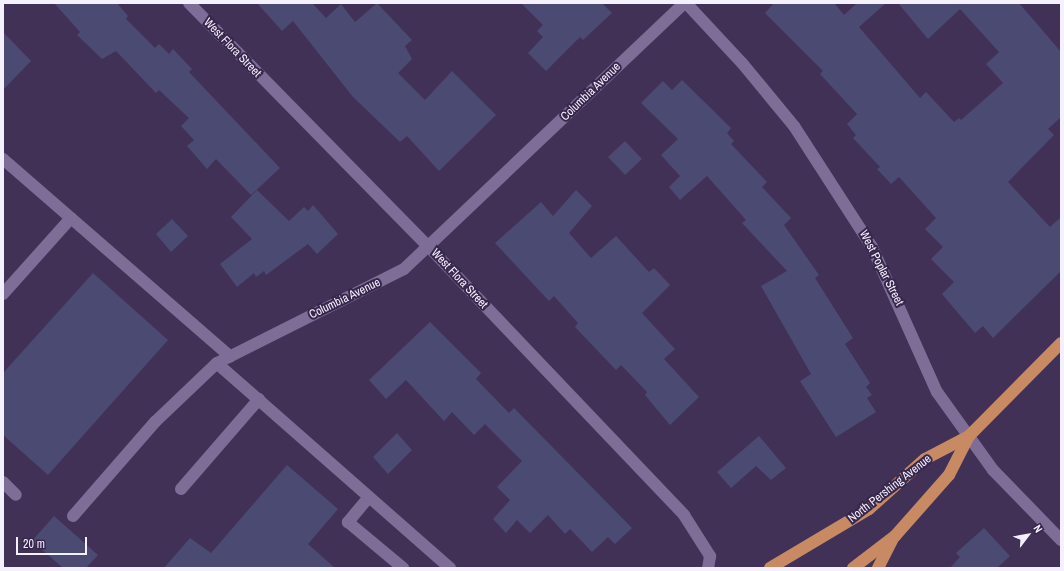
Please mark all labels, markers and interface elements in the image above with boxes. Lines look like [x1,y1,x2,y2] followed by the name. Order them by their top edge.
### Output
[200,16,264,80] street label: West Flora Street
[558,60,624,124] street label: Columbia Avenue
[856,228,906,308] street label: West Poplar Street
[428,246,490,312] street label: West Flora Street
[307,275,383,323] street label: Columbia Avenue
[845,452,935,526] street label: North Pershing Avenue
[1008,515,1048,555] north arrow
[1031,522,1046,535] text: N
[18,529,89,555] scale bar
[23,536,45,552] text: 20 m

